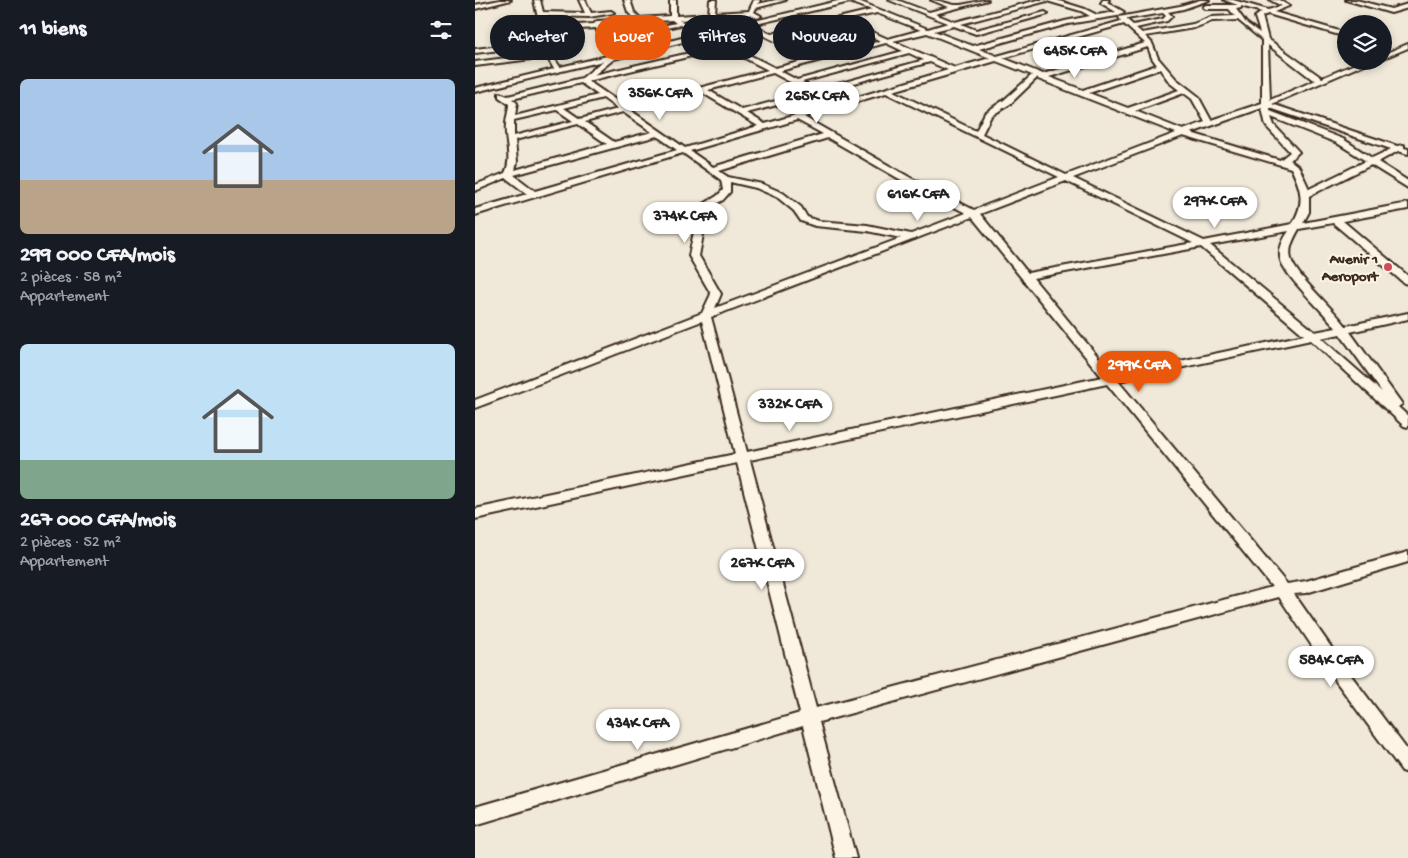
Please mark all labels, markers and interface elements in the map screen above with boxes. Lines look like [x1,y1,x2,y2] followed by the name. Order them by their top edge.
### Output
[490,15,585,60] chip: Acheter
[595,15,671,60] chip: Louer
[681,15,763,60] chip: Filtres
[773,15,875,60] chip: Nouveau
[1337,15,1392,70] map controls
[1337,15,1392,70] button: layers
[427,16,455,44] icon: filters
[20,18,86,43] text: 11 biens
[1023,36,1127,79] pin: 645K CFA
[1044,43,1107,62] text: 645K CFA
[608,78,712,121] pin: 356K CFA
[765,82,869,124] pin: 265K CFA
[628,85,692,104] text: 356K CFA
[785,88,849,107] text: 265K CFA
[193,111,283,201] icon: home
[866,180,970,222] pin: 616K CFA
[887,186,949,205] text: 616K CFA
[1163,186,1267,229] pin: 297K CFA
[1183,193,1247,212] text: 297K CFA
[633,202,737,244] pin: 374K CFA
[653,208,717,227] text: 374K CFA
[20,244,175,269] text: 299 000 CFA/mois
[1321,251,1380,286] place label: Avenir 1 Aeroport
[1382,261,1394,273] marker: Avenir 1 Aeroport
[20,269,122,288] text: 2 pièces · 58 m²
[20,288,108,307] text: Appartement
[1087,350,1191,393] pin: 299K CFA
[1108,357,1170,376] text: 299K CFA
[193,376,283,466] icon: home
[738,390,842,432] pin: 332K CFA
[758,396,822,415] text: 332K CFA
[20,509,175,534] text: 267 000 CFA/mois
[20,534,121,553] text: 2 pièces · 52 m²
[710,548,814,591] pin: 267K CFA
[20,553,108,572] text: Appartement
[730,555,794,574] text: 267K CFA
[1279,646,1383,688] pin: 584K CFA
[1299,652,1363,671] text: 584K CFA
[586,708,690,751] pin: 434K CFA
[607,715,669,734] text: 434K CFA

